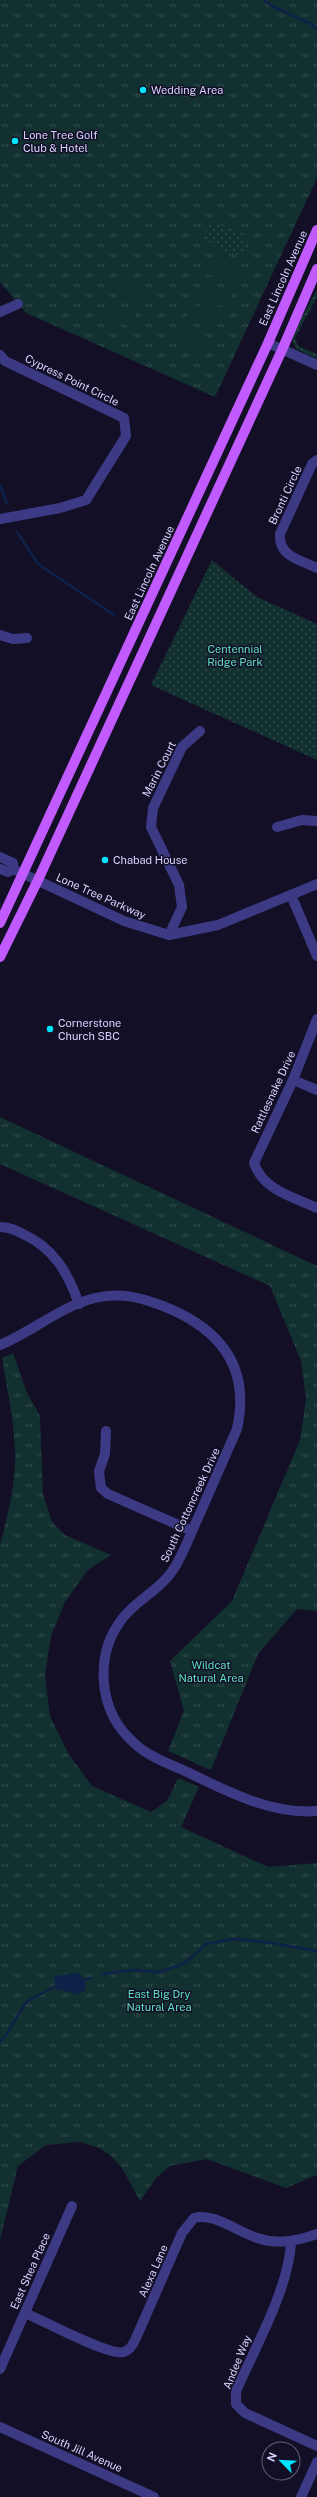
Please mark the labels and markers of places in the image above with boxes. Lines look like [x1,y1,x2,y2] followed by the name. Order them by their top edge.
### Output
[151,84,223,96] place label: Wedding Area
[138,85,148,95] marker: Wedding Area
[23,129,98,154] place label: Lone Tree Golf Club & Hotel
[10,136,20,146] marker: Lone Tree Golf Club & Hotel
[113,854,188,866] place label: Chabad House
[100,855,110,865] marker: Chabad House
[58,1017,121,1042] place label: Cornerstone Church SBC
[45,1024,55,1034] marker: Cornerstone Church SBC

